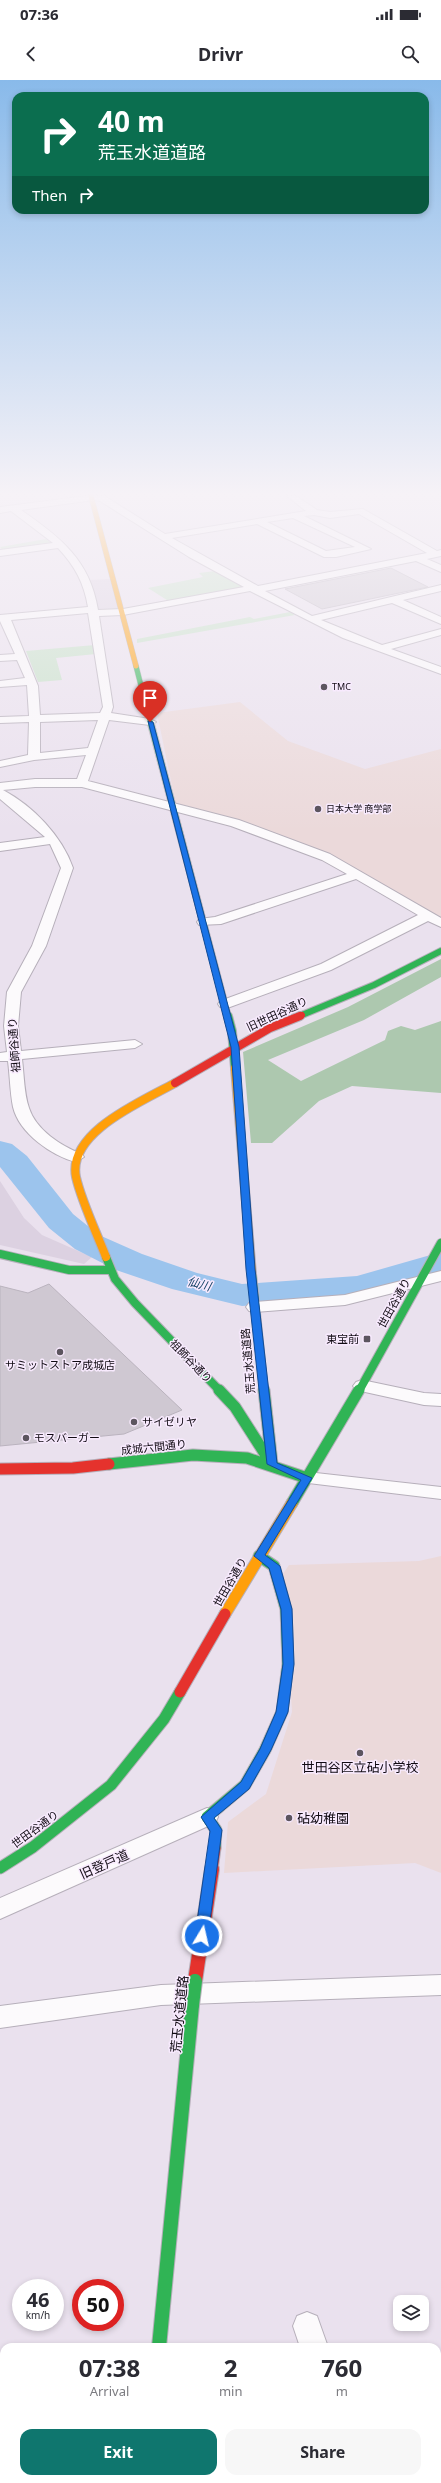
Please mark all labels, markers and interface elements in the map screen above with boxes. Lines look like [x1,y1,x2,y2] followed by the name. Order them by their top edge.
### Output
[20,4,59,24] text: 07:36
[198,42,243,66] text: Drivr
[20,43,42,65] icon: back
[399,43,421,65] icon: search
[98,102,165,140] text: 40 m
[32,108,84,160] icon: right
[98,140,206,164] text: 荒玉水道道路
[75,184,97,206] icon: right
[32,185,67,205] text: Then
[332,680,351,693] place label: TMC
[133,681,167,722] pin
[319,682,329,692] marker: TMC
[139,687,161,709] icon: arrive
[326,802,391,815] place label: 日本大学 商学部
[313,804,323,814] marker: 日本大学 商学部
[244,993,310,1034] street label: 旧世田谷通り
[4,1017,23,1073] street label: 祖師谷通り
[185,1272,215,1295] water label: 仙川
[374,1275,413,1330] street label: 世田谷通り
[237,1328,258,1395] street label: 荒玉水道道路
[326,1331,359,1346] place label: 東宝前
[362,1334,372,1344] marker: 東宝前
[167,1336,216,1386] street label: 祖師谷通り
[55,1347,65,1357] marker: サミットストア成城店
[5,1357,115,1372] place label: サミットストア成城店
[142,1414,197,1429] place label: サイゼリヤ
[129,1417,139,1427] marker: サイゼリヤ
[34,1430,100,1445] place label: モスバーガー
[21,1433,31,1443] marker: モスバーガー
[120,1436,188,1457] street label: 成城六間通り
[209,1554,250,1609] street label: 世田谷通り
[355,1748,365,1758] marker: 世田谷区立砧小学校
[301,1758,419,1776] place label: 世田谷区立砧小学校
[8,1806,61,1851] street label: 世田谷通り
[297,1809,349,1827] place label: 砧幼稚園
[284,1813,294,1823] marker: 砧幼稚園
[77,1845,131,1883] street label: 旧登戸道
[181,1915,223,1957] position arrow
[166,1974,192,2054] street label: 荒玉水道道路
[72,2279,124,2331] speed limit sign: 50
[27,2286,49,2313] text: 46
[393,2295,429,2331] map controls
[393,2295,429,2331] button: layers
[26,2308,50,2322] text: km/h
[79,2351,140,2384] text: 07:38
[224,2351,238,2384] text: 2
[321,2351,362,2384] text: 760
[90,2382,129,2400] text: Arrival
[219,2382,242,2400] text: min
[336,2382,348,2400] text: m
[20,2429,217,2475] button: Exit
[225,2429,421,2475] button: Share

